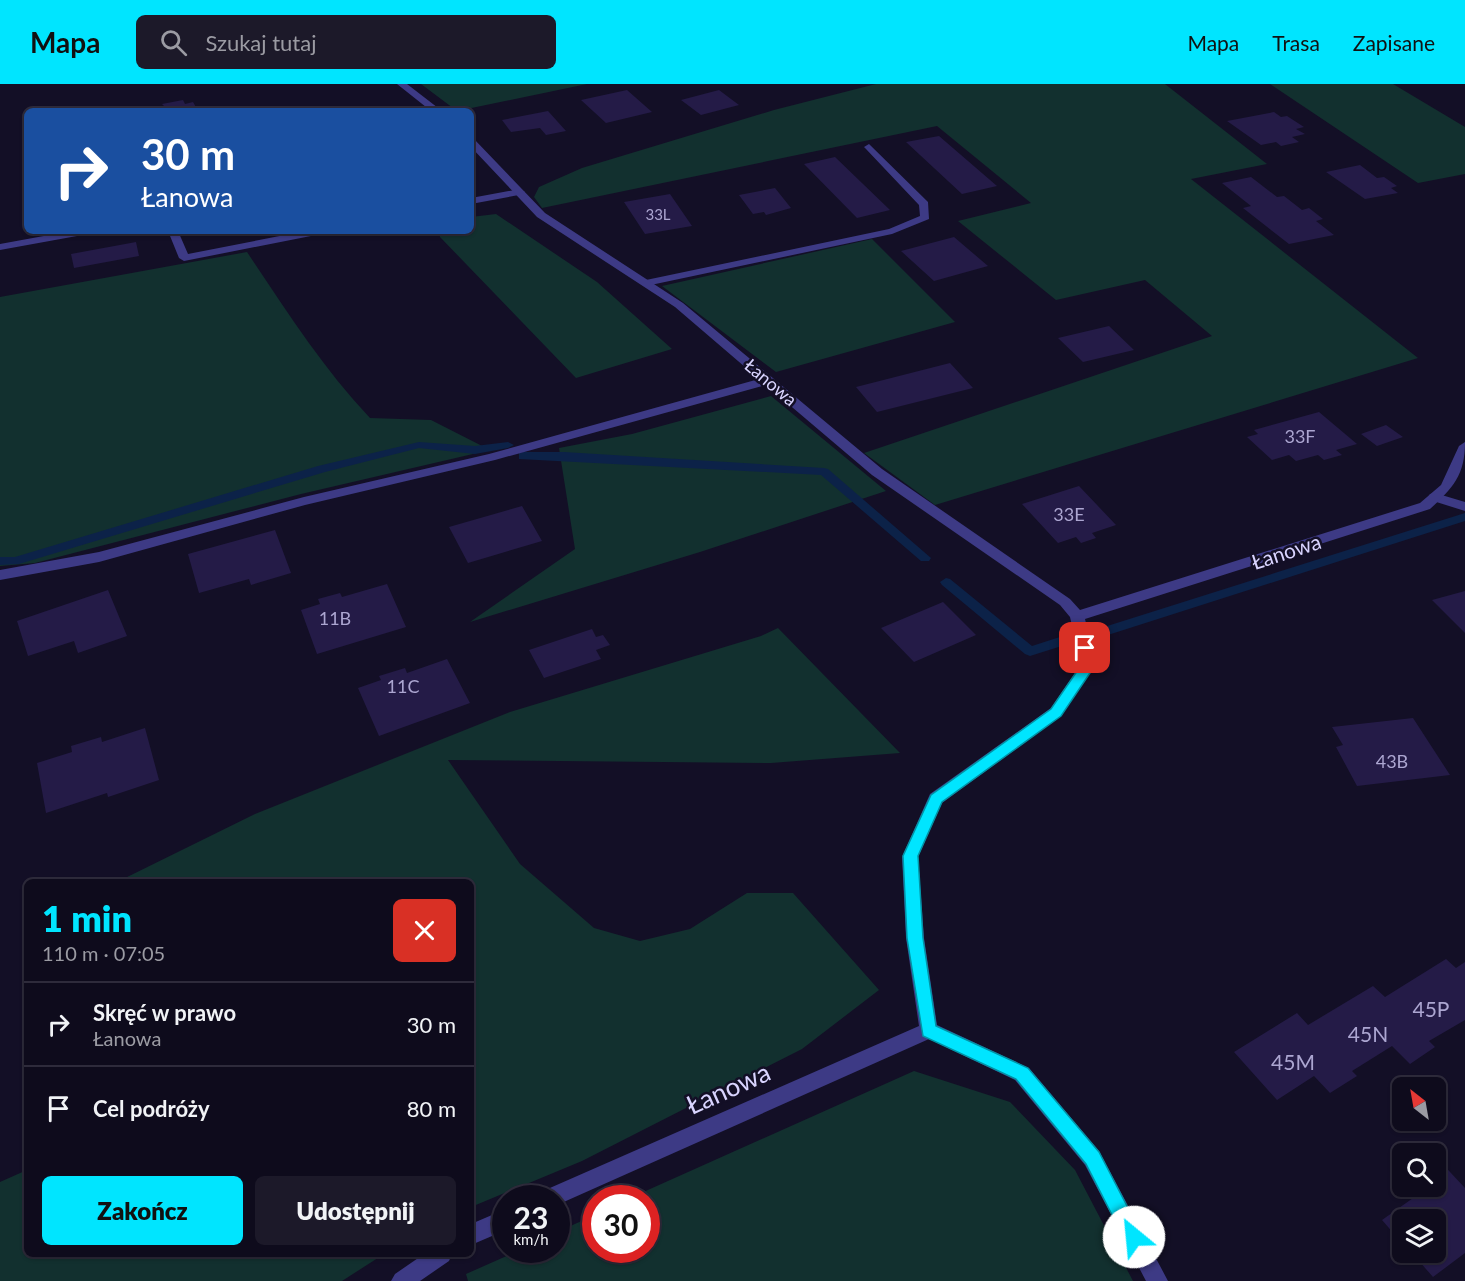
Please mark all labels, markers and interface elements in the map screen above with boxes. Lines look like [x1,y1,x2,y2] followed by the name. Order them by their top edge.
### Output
[136,15,556,69] search box
[30,25,100,59] text: Mapa
[157,26,190,59] icon: search
[205,29,316,56] text: Szukaj tutaj
[1187,30,1239,55] text: Mapa
[1272,30,1320,55] text: Trasa
[1353,30,1435,55] text: Zapisane
[141,129,235,179] text: 30 m
[42,132,120,210] icon: right
[141,180,233,213] text: Łanowa
[645,205,671,223] house number: 33L
[740,354,802,410] street label: Łanowa
[1284,425,1316,447] house number: 33F
[1053,503,1085,525] house number: 33E
[1248,528,1324,574] street label: Łanowa
[319,607,351,629] house number: 11B
[1059,622,1110,673] pin
[1068,631,1101,664] icon: arrive
[387,675,419,697] house number: 11C
[1376,750,1408,772] house number: 43B
[42,896,132,940] text: 1 min
[393,899,456,962] button: close
[42,941,165,965] text: 110 m · 07:05
[1413,996,1449,1021] house number: 45P
[93,999,236,1026] text: Skręć w prawo
[42,1008,75,1041] icon: right
[407,1011,456,1038] text: 30 m
[1348,1021,1388,1046] house number: 45N
[93,1026,161,1050] text: Łanowa
[1271,1049,1315,1074] house number: 45M
[681,1055,775,1121] street label: Łanowa
[1392,1077,1446,1131] north arrow
[1392,1077,1446,1263] map controls
[42,1092,75,1125] icon: arrive
[93,1095,210,1122] text: Cel podróży
[407,1095,456,1122] text: 80 m
[1392,1143,1446,1197] button: search
[42,1176,243,1245] button: Zakończ
[255,1176,456,1245] button: Udostępnij
[582,1185,660,1263] speed limit sign: 30
[514,1199,548,1235] text: 23
[1102,1205,1166,1269] position arrow
[1392,1209,1446,1263] button: layers
[513,1230,549,1248] text: km/h

